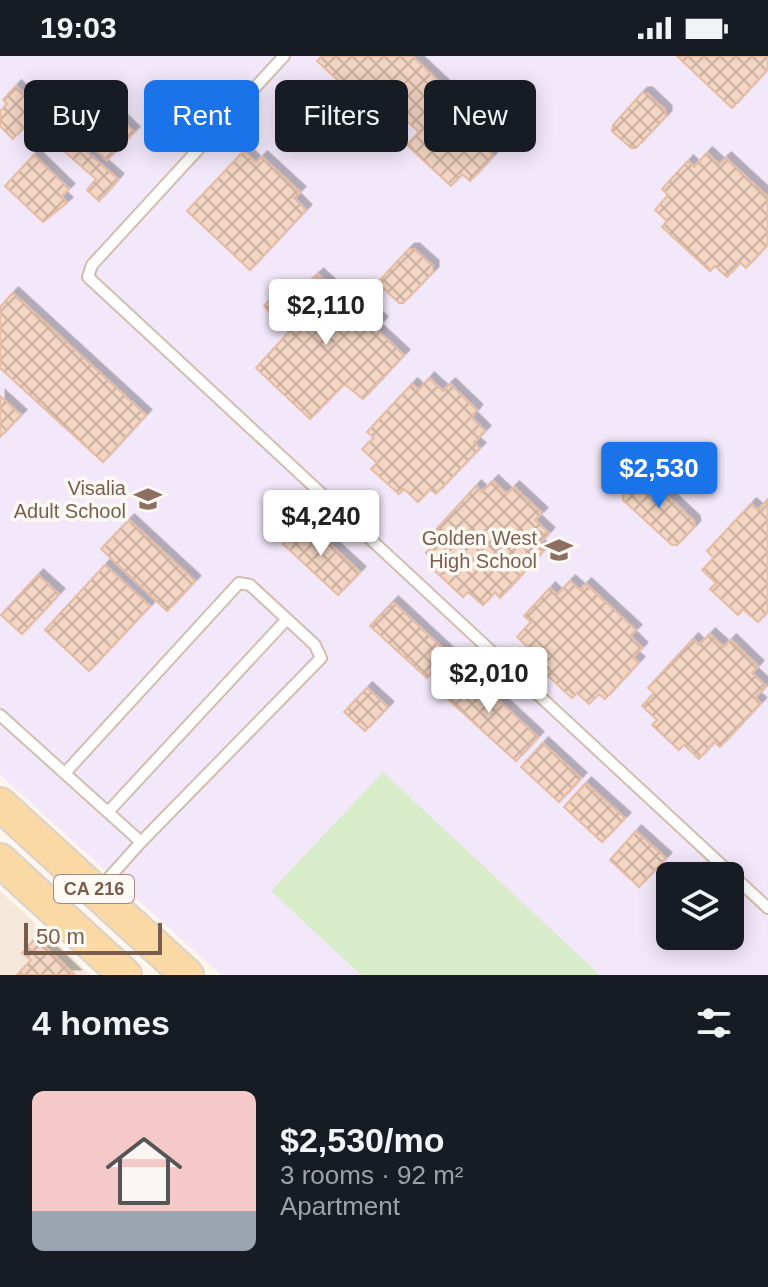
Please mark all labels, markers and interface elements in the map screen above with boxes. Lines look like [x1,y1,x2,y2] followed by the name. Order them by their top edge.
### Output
[40,11,117,44] text: 19:03
[24,80,128,152] chip: Buy
[144,80,259,152] chip: Rent
[275,80,408,152] chip: Filters
[424,80,536,152] chip: New
[261,279,391,347] pin: $2,110
[287,290,365,320] text: $2,110
[594,442,724,510] pin: $2,530
[619,453,699,483] text: $2,530
[14,477,127,522] place label: Visalia Adult School
[133,484,163,514] school or university icon: Visalia Adult School
[256,490,386,558] pin: $4,240
[281,501,361,531] text: $4,240
[422,527,537,572] place label: Golden West High School
[544,535,574,565] school or university icon: Golden West High School
[424,647,554,715] pin: $2,010
[449,658,529,688] text: $2,010
[656,862,744,950] map controls
[656,862,744,950] button: layers
[54,875,134,903] road number: CA 216
[24,919,162,955] scale bar
[36,924,85,949] text: 50 m
[692,1001,736,1045] icon: filters
[32,1004,170,1042] text: 4 homes
[280,1121,444,1159] text: $2,530/mo
[96,1123,192,1219] icon: home
[280,1160,464,1190] text: 3 rooms · 92 m²
[280,1191,400,1221] text: Apartment

